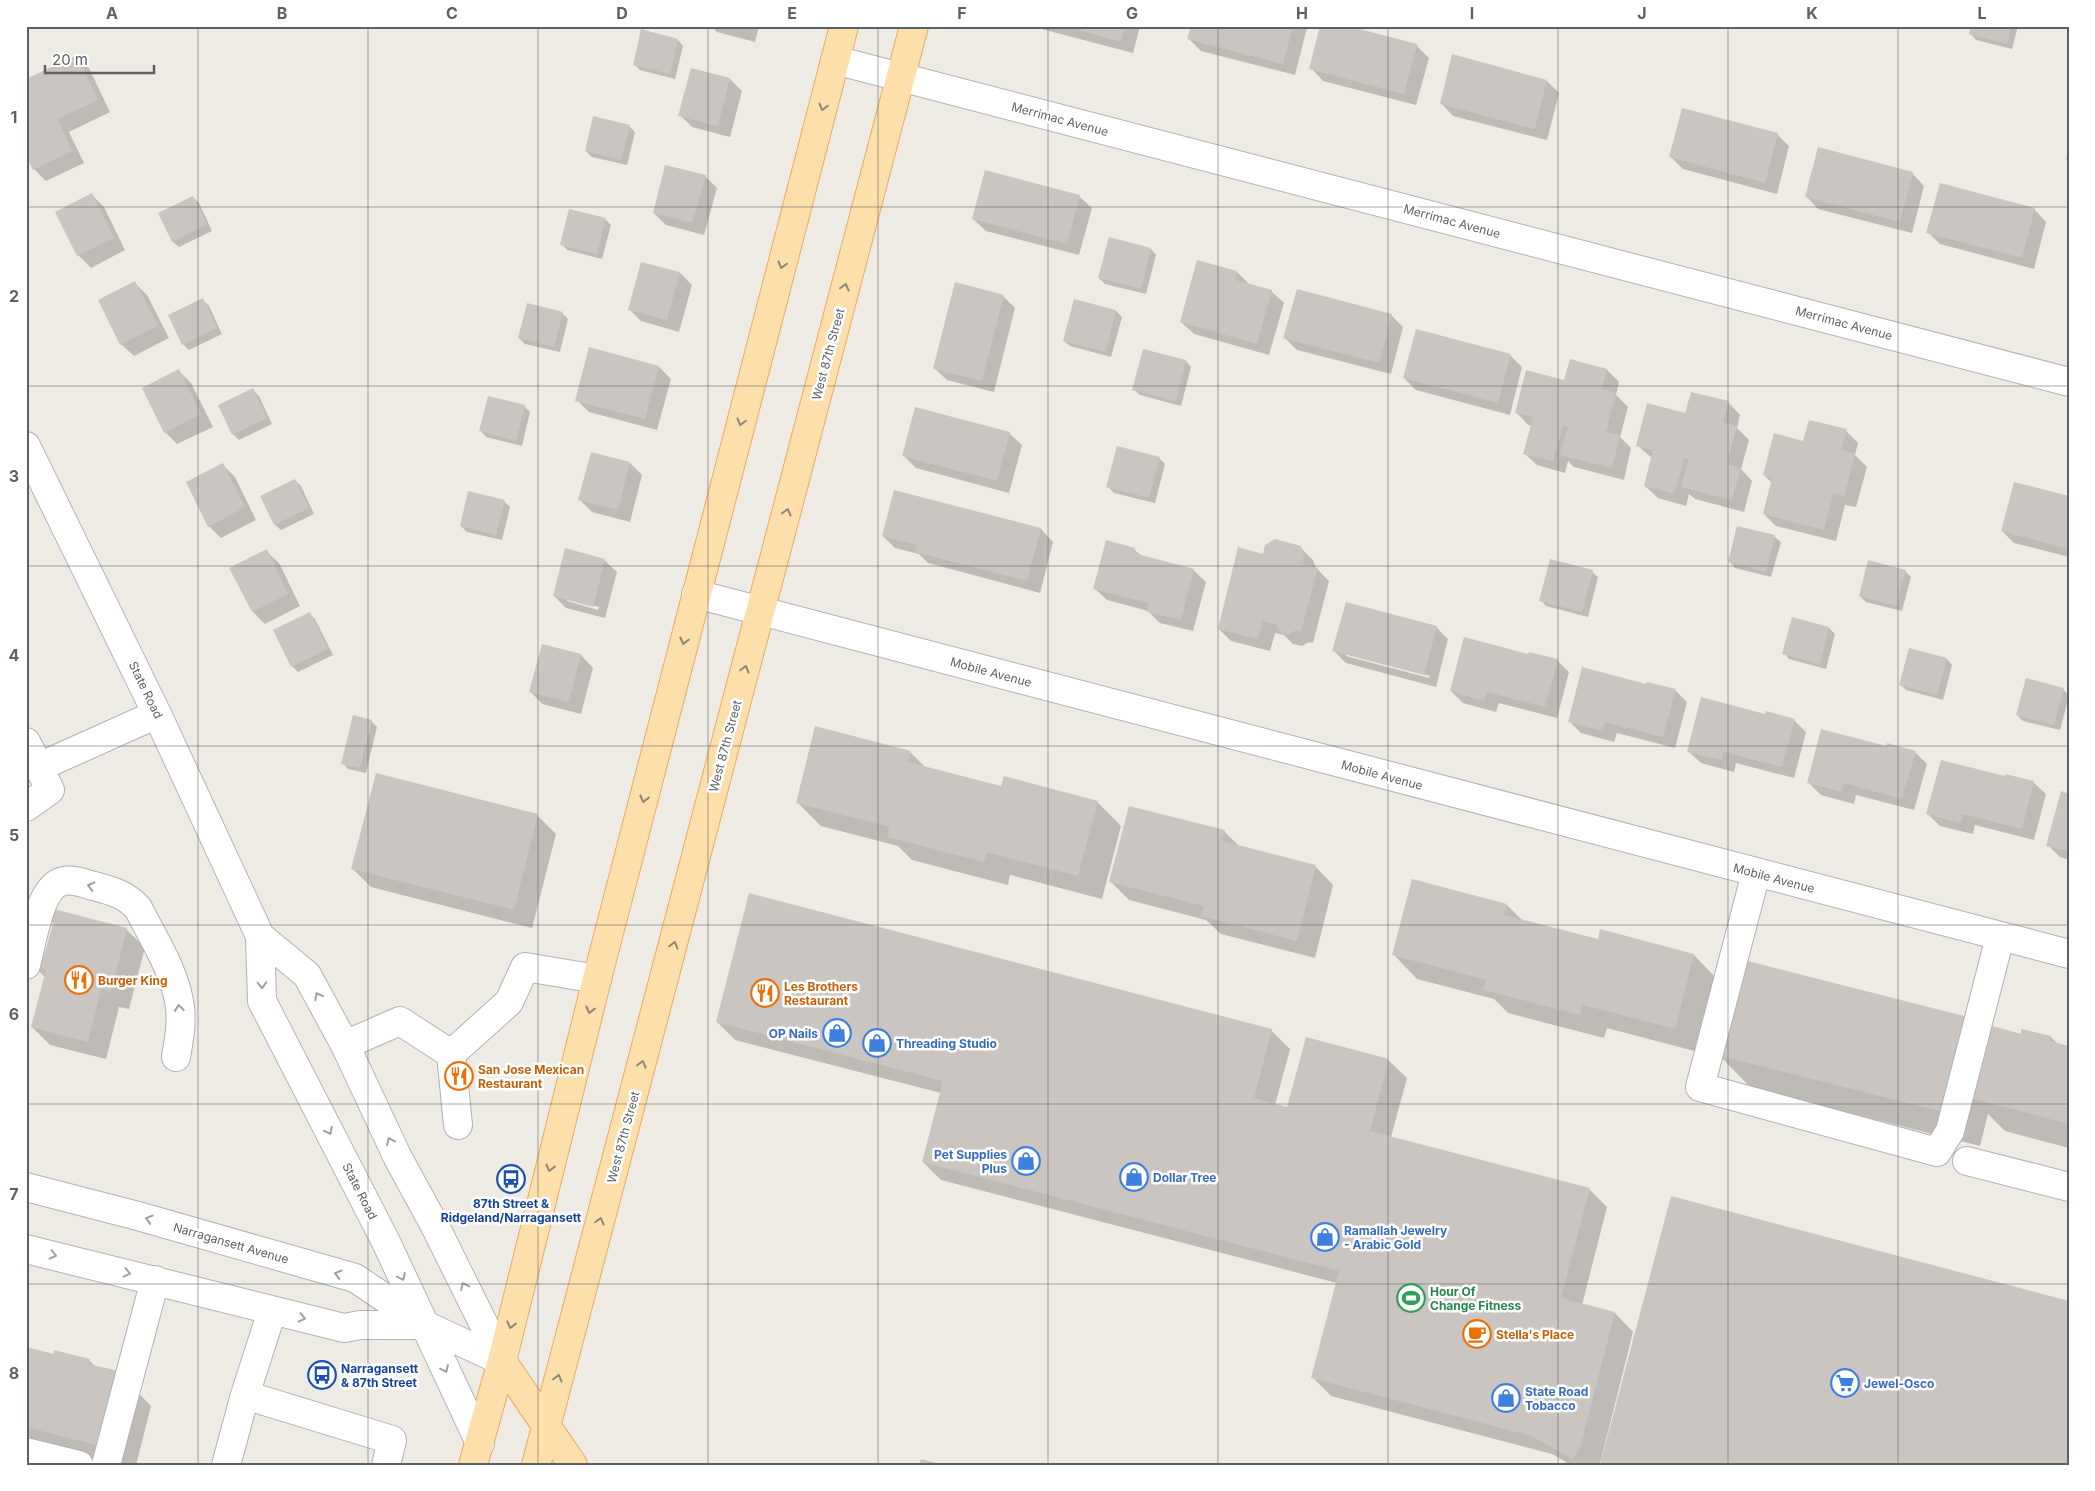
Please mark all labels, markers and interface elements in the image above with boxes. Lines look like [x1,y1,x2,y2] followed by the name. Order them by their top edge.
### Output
[106,3,118,23] text: A
[277,3,287,23] text: B
[446,3,458,23] text: C
[616,3,628,23] text: D
[787,3,797,23] text: E
[957,3,967,23] text: F
[1126,3,1138,23] text: G
[1296,3,1308,23] text: H
[1470,3,1474,23] text: I
[1637,3,1647,23] text: J
[1806,3,1818,23] text: K
[1977,3,1987,23] text: L
[45,42,154,74] scale bar
[52,50,88,69] text: 20 m
[1010,99,1110,139] street label: Merrimac Avenue
[818,103,829,112] one-way arrow
[11,107,17,127] text: 1
[1402,201,1502,241] street label: Merrimac Avenue
[777,260,788,269] one-way arrow
[840,284,850,292] one-way arrow
[9,286,19,306] text: 2
[1794,303,1894,343] street label: Merrimac Avenue
[809,306,847,401] street label: West 87th Street
[736,417,747,426] one-way arrow
[9,466,19,486] text: 3
[781,509,791,517] one-way arrow
[680,637,690,645] one-way arrow
[9,645,20,665] text: 4
[949,654,1033,690] street label: Mobile Avenue
[126,659,166,721] street label: State Road
[740,666,750,674] one-way arrow
[706,698,744,793] street label: West 87th Street
[1340,757,1424,793] street label: Mobile Avenue
[639,794,650,803] one-way arrow
[9,825,19,845] text: 5
[1732,860,1816,896] street label: Mobile Avenue
[88,881,96,891] one-way arrow
[668,942,678,950] one-way arrow
[64,965,94,995] restaurant icon: Burger King
[98,973,168,988] place label: Burger King
[750,978,780,1008] restaurant icon: Les Brothers Restaurant
[784,979,858,1008] place label: Les Brothers Restaurant
[256,981,267,989] one-way arrow
[314,992,324,1001] one-way arrow
[9,1004,19,1024] text: 6
[174,1004,185,1012] one-way arrow
[585,1006,595,1014] one-way arrow
[822,1018,852,1048] shop icon: OP Nails
[769,1026,818,1041] place label: OP Nails
[862,1028,892,1058] shop icon: Threading Studio
[896,1036,997,1051] place label: Threading Studio
[636,1060,647,1069] one-way arrow
[444,1061,474,1091] restaurant icon: San Jose Mexican Restaurant
[478,1062,584,1091] place label: San Jose Mexican Restaurant
[604,1089,642,1184] street label: West 87th Street
[323,1126,333,1135] one-way arrow
[386,1137,396,1146] one-way arrow
[1011,1146,1041,1176] shop icon: Pet Supplies Plus
[934,1147,1007,1176] place label: Pet Supplies Plus
[339,1160,381,1222] street label: State Road
[1119,1162,1149,1192] shop icon: Dollar Tree
[545,1163,556,1172] one-way arrow
[496,1164,526,1194] bus stop icon: 87th Street & Ridgeland/Narragansett
[1153,1170,1216,1185] place label: Dollar Tree
[9,1184,19,1204] text: 7
[441,1196,582,1225] place label: 87th Street & Ridgeland/Narragansett
[144,1214,153,1225] one-way arrow
[594,1217,605,1226] one-way arrow
[172,1219,290,1267] street label: Narragansett Avenue
[1310,1222,1340,1252] shop icon: Ramallah Jewelry - Arabic Gold
[1344,1223,1448,1252] place label: Ramallah Jewelry - Arabic Gold
[49,1249,58,1260] one-way arrow
[123,1268,131,1278] one-way arrow
[335,1269,343,1279] one-way arrow
[396,1271,406,1280] one-way arrow
[460,1282,471,1291] one-way arrow
[1396,1283,1426,1313] sports icon: Hour Of Change Fitness
[1430,1284,1521,1313] place label: Hour Of Change Fitness
[297,1312,306,1323] one-way arrow
[1462,1319,1492,1349] cafe icon: Stella's Place
[506,1321,516,1329] one-way arrow
[1496,1327,1574,1342] place label: Stella's Place
[307,1360,337,1390] bus stop icon: Narragansett & 87th Street
[341,1361,419,1390] place label: Narragansett & 87th Street
[9,1363,19,1383] text: 8
[439,1364,450,1373] one-way arrow
[1830,1368,1860,1398] supermarket icon: Jewel-Osco
[553,1375,563,1383] one-way arrow
[1864,1376,1934,1391] place label: Jewel-Osco
[1491,1383,1521,1413] shop icon: State Road Tobacco
[1525,1384,1588,1413] place label: State Road Tobacco

